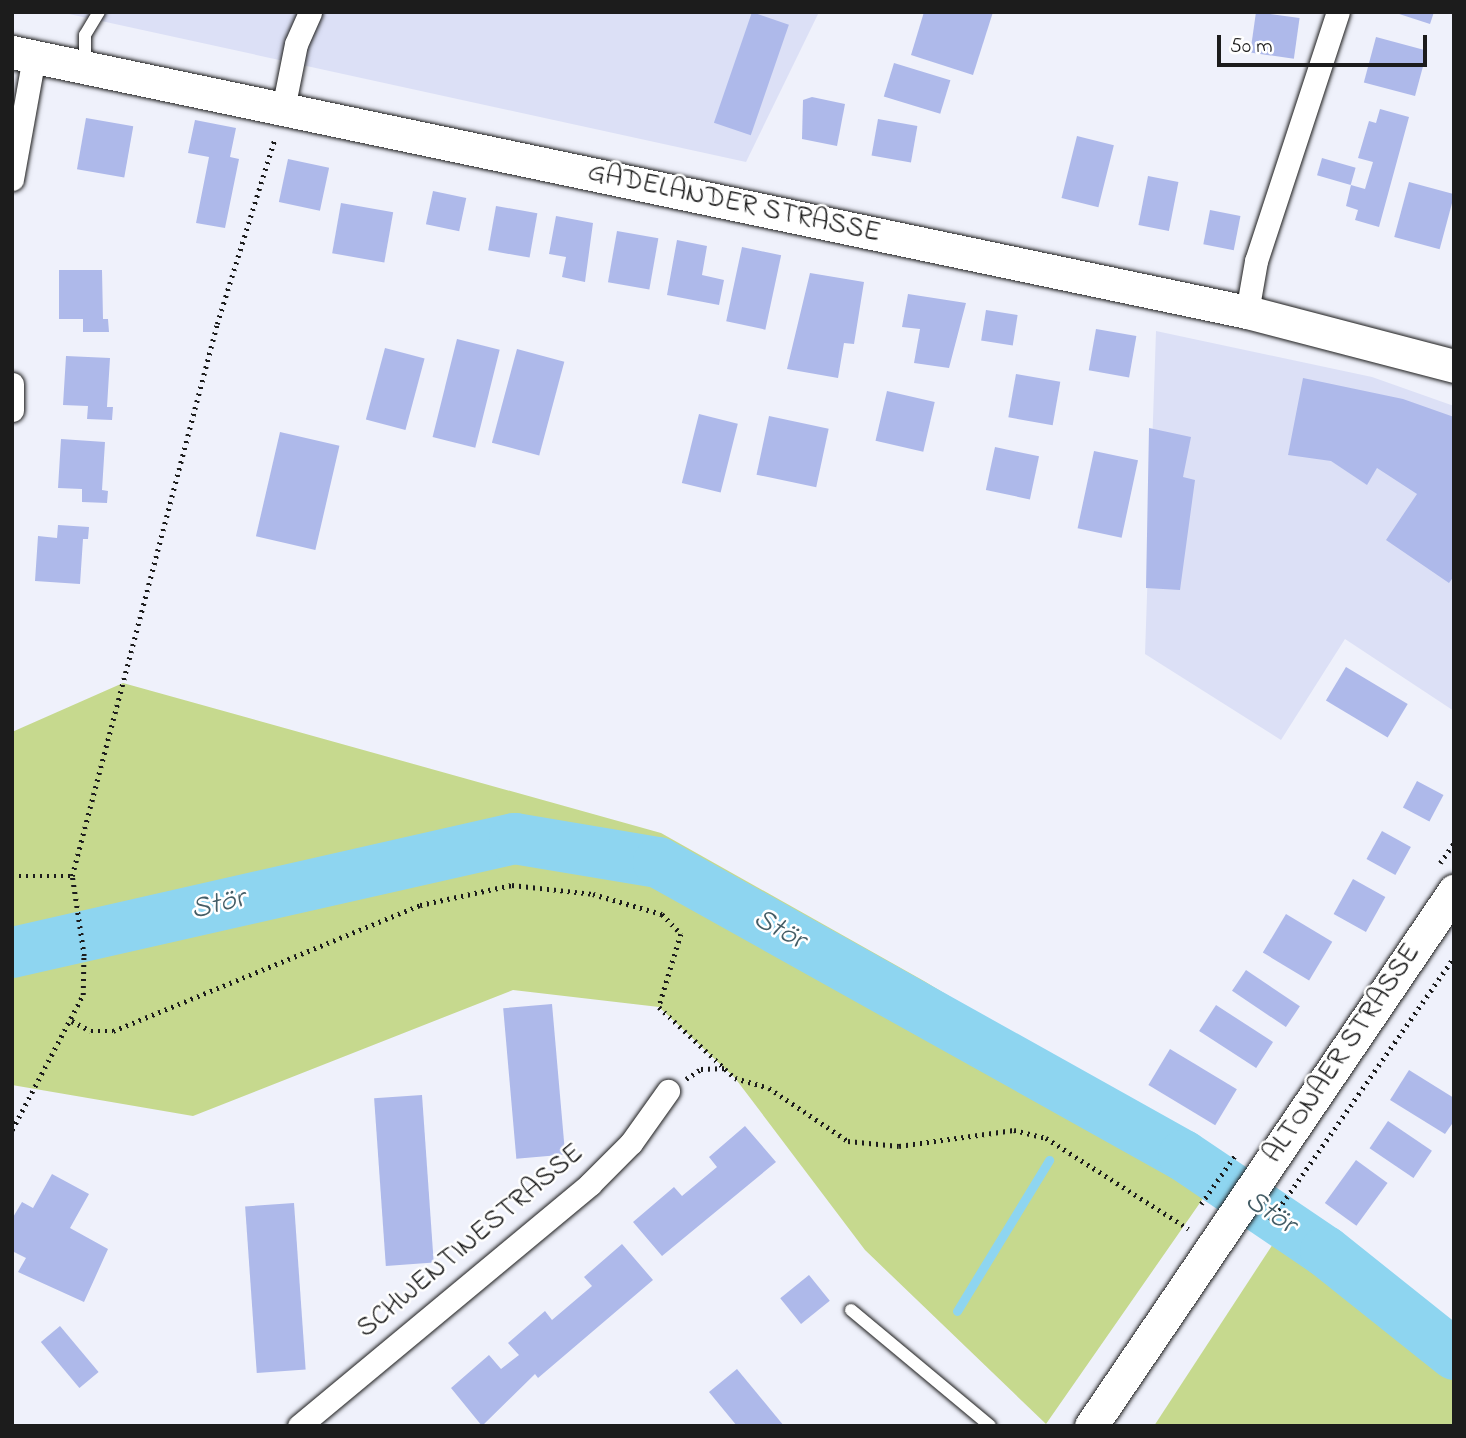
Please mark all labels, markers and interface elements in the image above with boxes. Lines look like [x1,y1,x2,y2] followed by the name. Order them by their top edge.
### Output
[1221,21,1431,65] scale bar
[1230,32,1273,62] text: 50 m
[585,157,883,251] street label: GADELANDER STRASSE
[188,881,248,929] water label: Stör
[747,901,811,959] water label: Stör
[1257,938,1429,1170] street label: ALTONAER STRASSE
[351,1137,591,1347] street label: SCHWENTINESTRASSE
[1237,1183,1303,1243] water label: Stör

